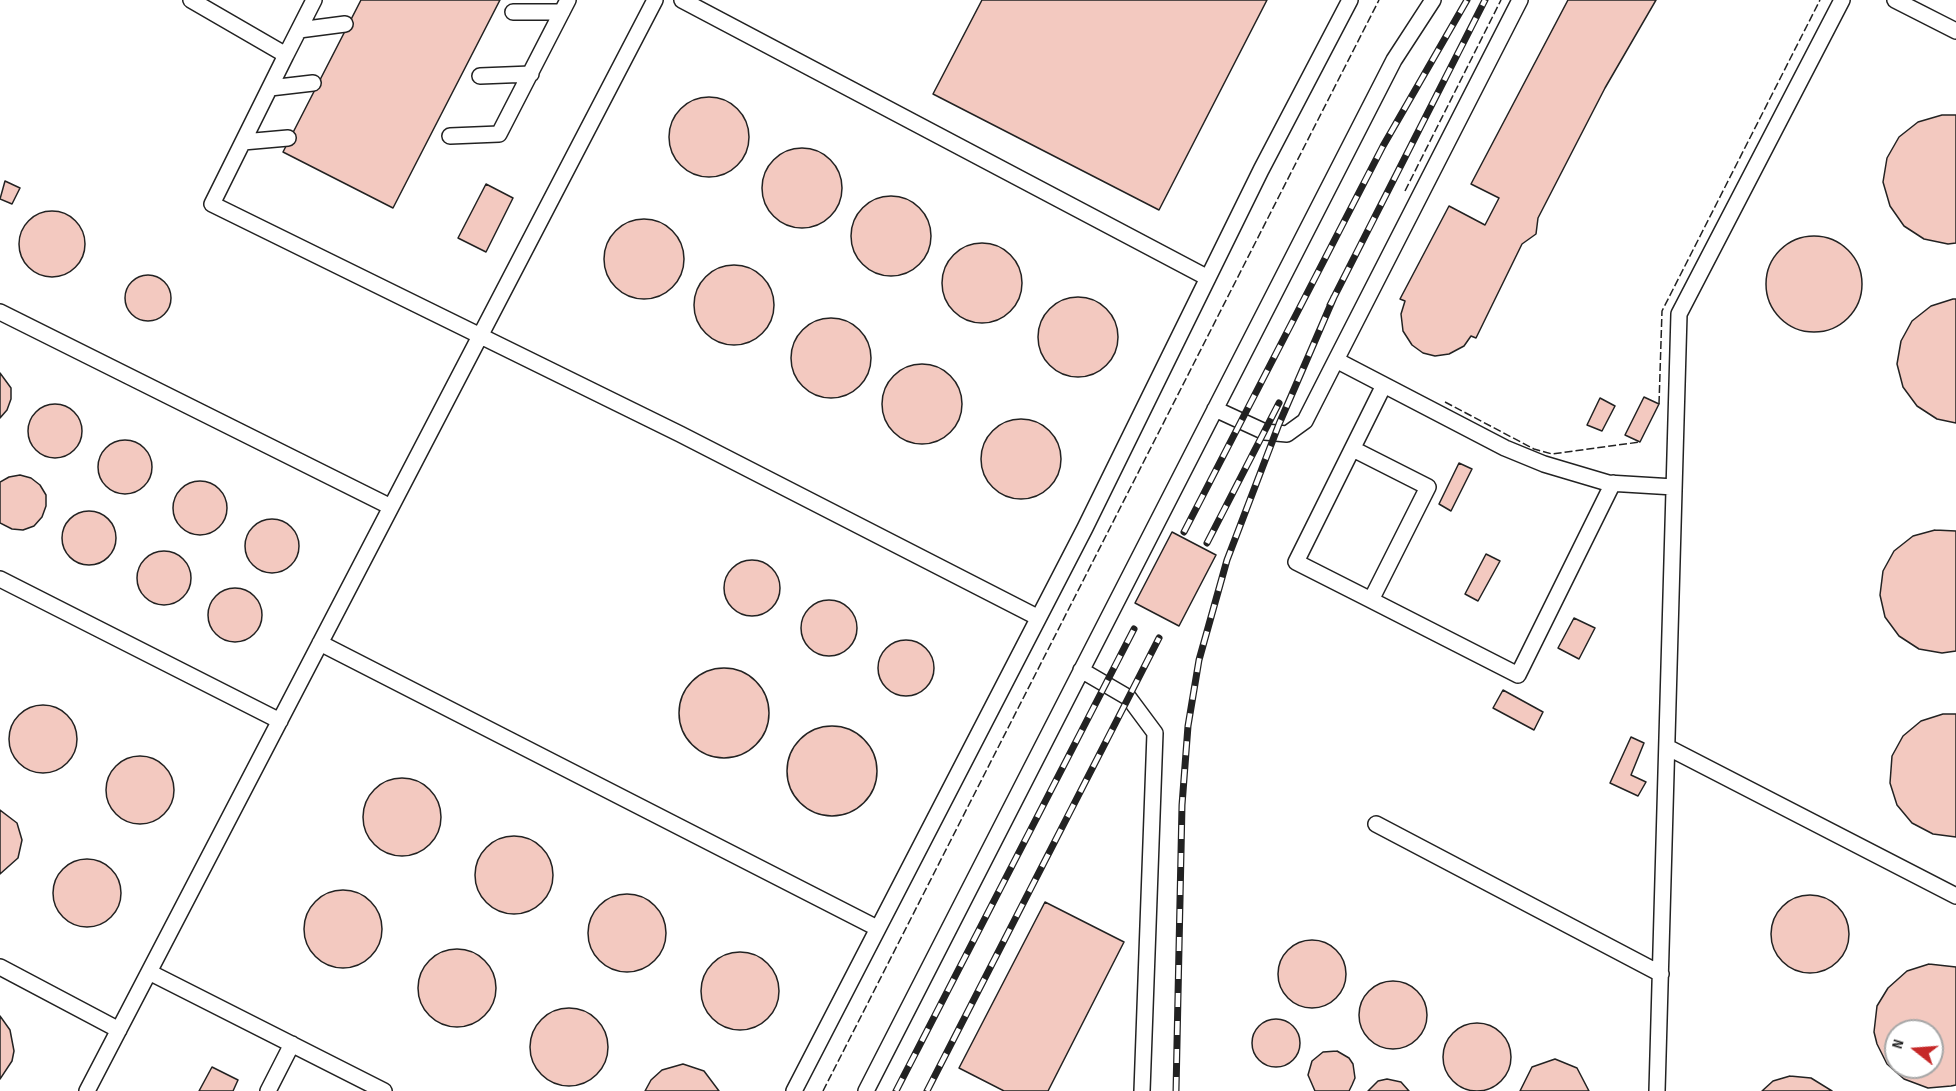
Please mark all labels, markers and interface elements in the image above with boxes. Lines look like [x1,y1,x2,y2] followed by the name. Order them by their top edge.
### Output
[1884,1019,1944,1079] north arrow
[1888,1037,1909,1051] text: N

